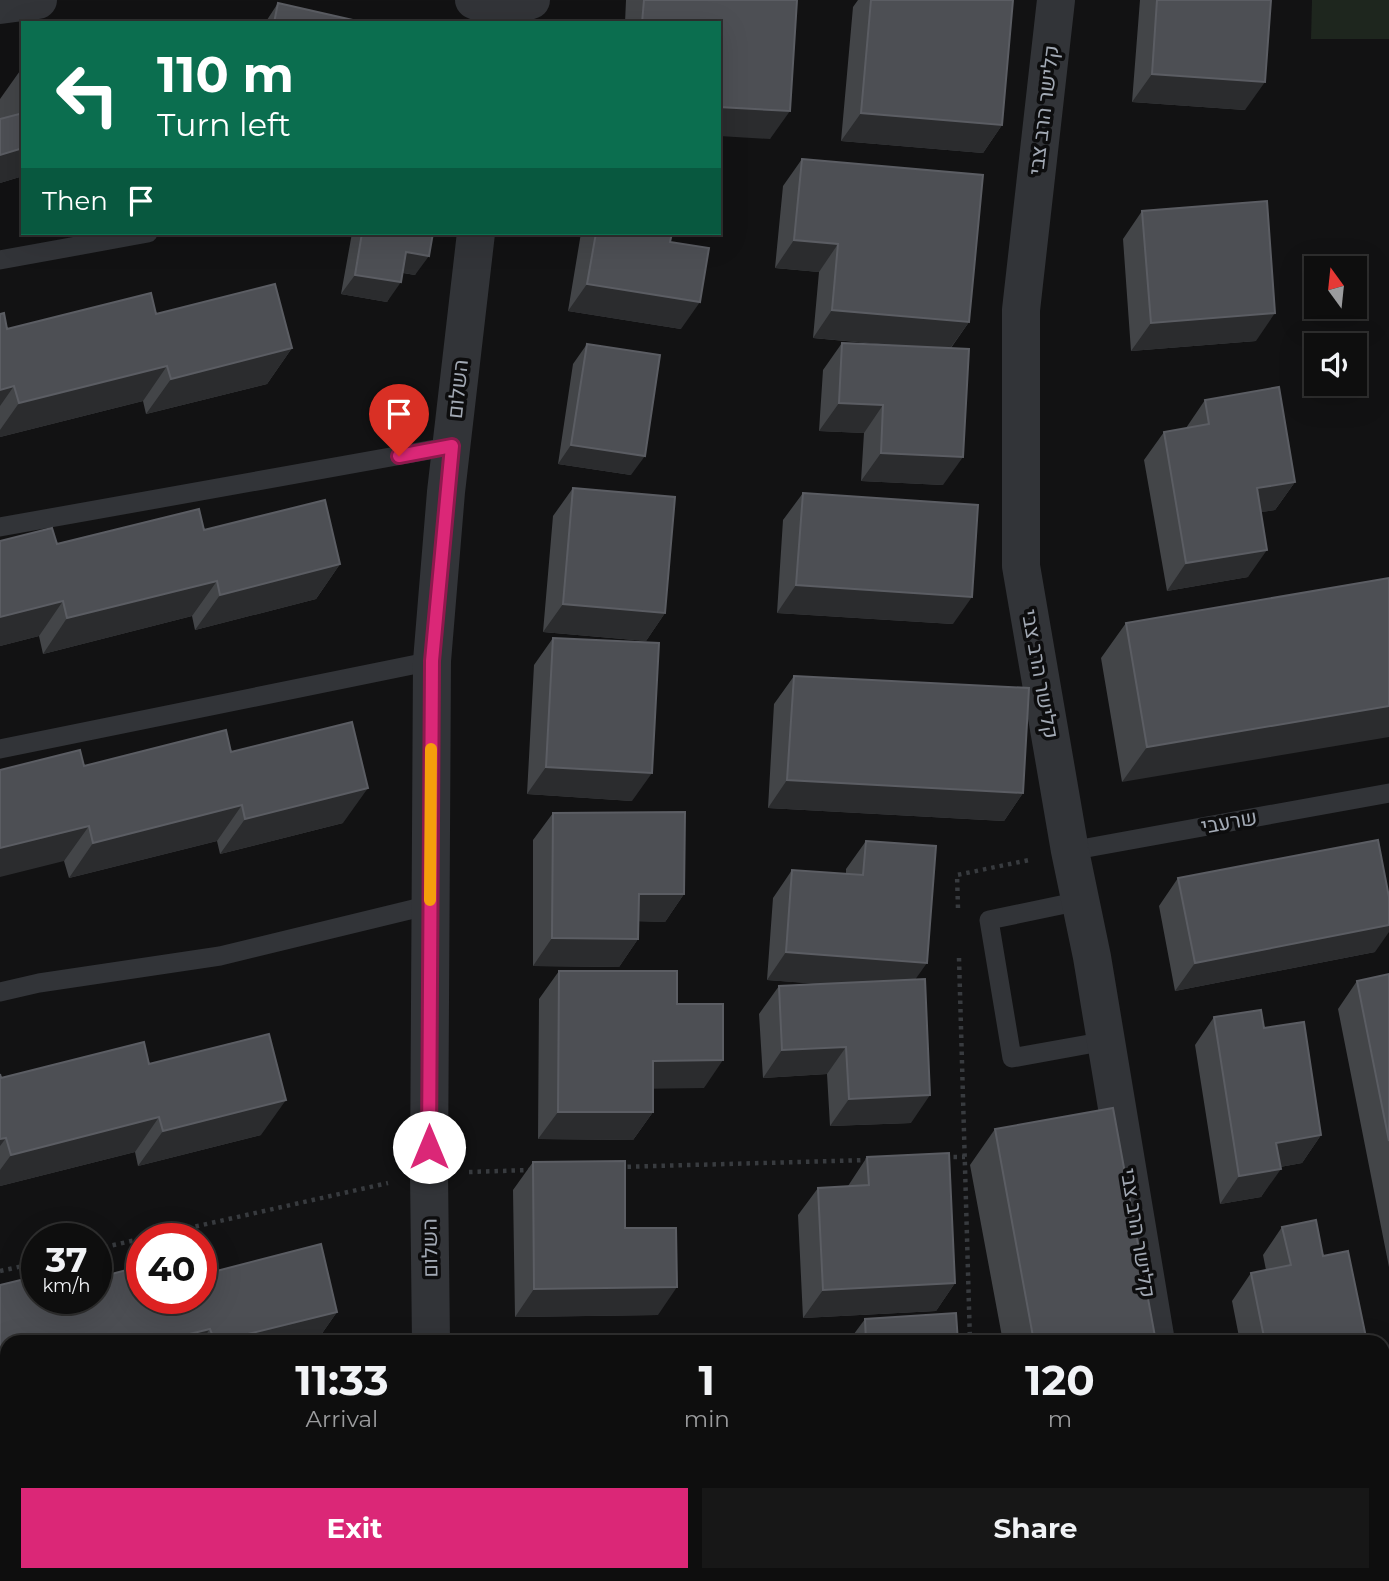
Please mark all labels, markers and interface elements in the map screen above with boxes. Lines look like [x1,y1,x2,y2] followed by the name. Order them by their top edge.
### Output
[1023,44,1064,176] street label: קלישר הרב צבי
[157,45,294,104] text: 110 m
[42,49,133,140] icon: left
[157,105,291,144] text: Turn left
[122,182,160,220] icon: arrive
[42,185,108,217] text: Then
[1304,256,1367,318] north arrow
[1304,256,1367,396] map controls
[1304,333,1367,396] button: sound
[442,358,473,420] street label: השלום
[369,384,429,456] pin
[380,395,418,433] icon: arrive
[1017,607,1064,740] street label: קלישר הרב צבי
[1199,804,1259,839] street label: שרעבי
[392,1110,466,1184] position arrow
[1116,1166,1161,1299] street label: קלישר הרב צבי
[416,1218,443,1278] street label: השלום
[126,1223,217,1314] speed limit sign: 40
[45,1238,88,1281] text: 37
[42,1275,91,1297] text: km/h
[295,1354,389,1406] text: 11:33
[699,1354,715,1406] text: 1
[1025,1354,1095,1406] text: 120
[306,1405,378,1433] text: Arrival
[684,1405,730,1433] text: min
[1048,1405,1072,1433] text: m
[21,1488,688,1568] button: Exit
[702,1488,1369,1568] button: Share

